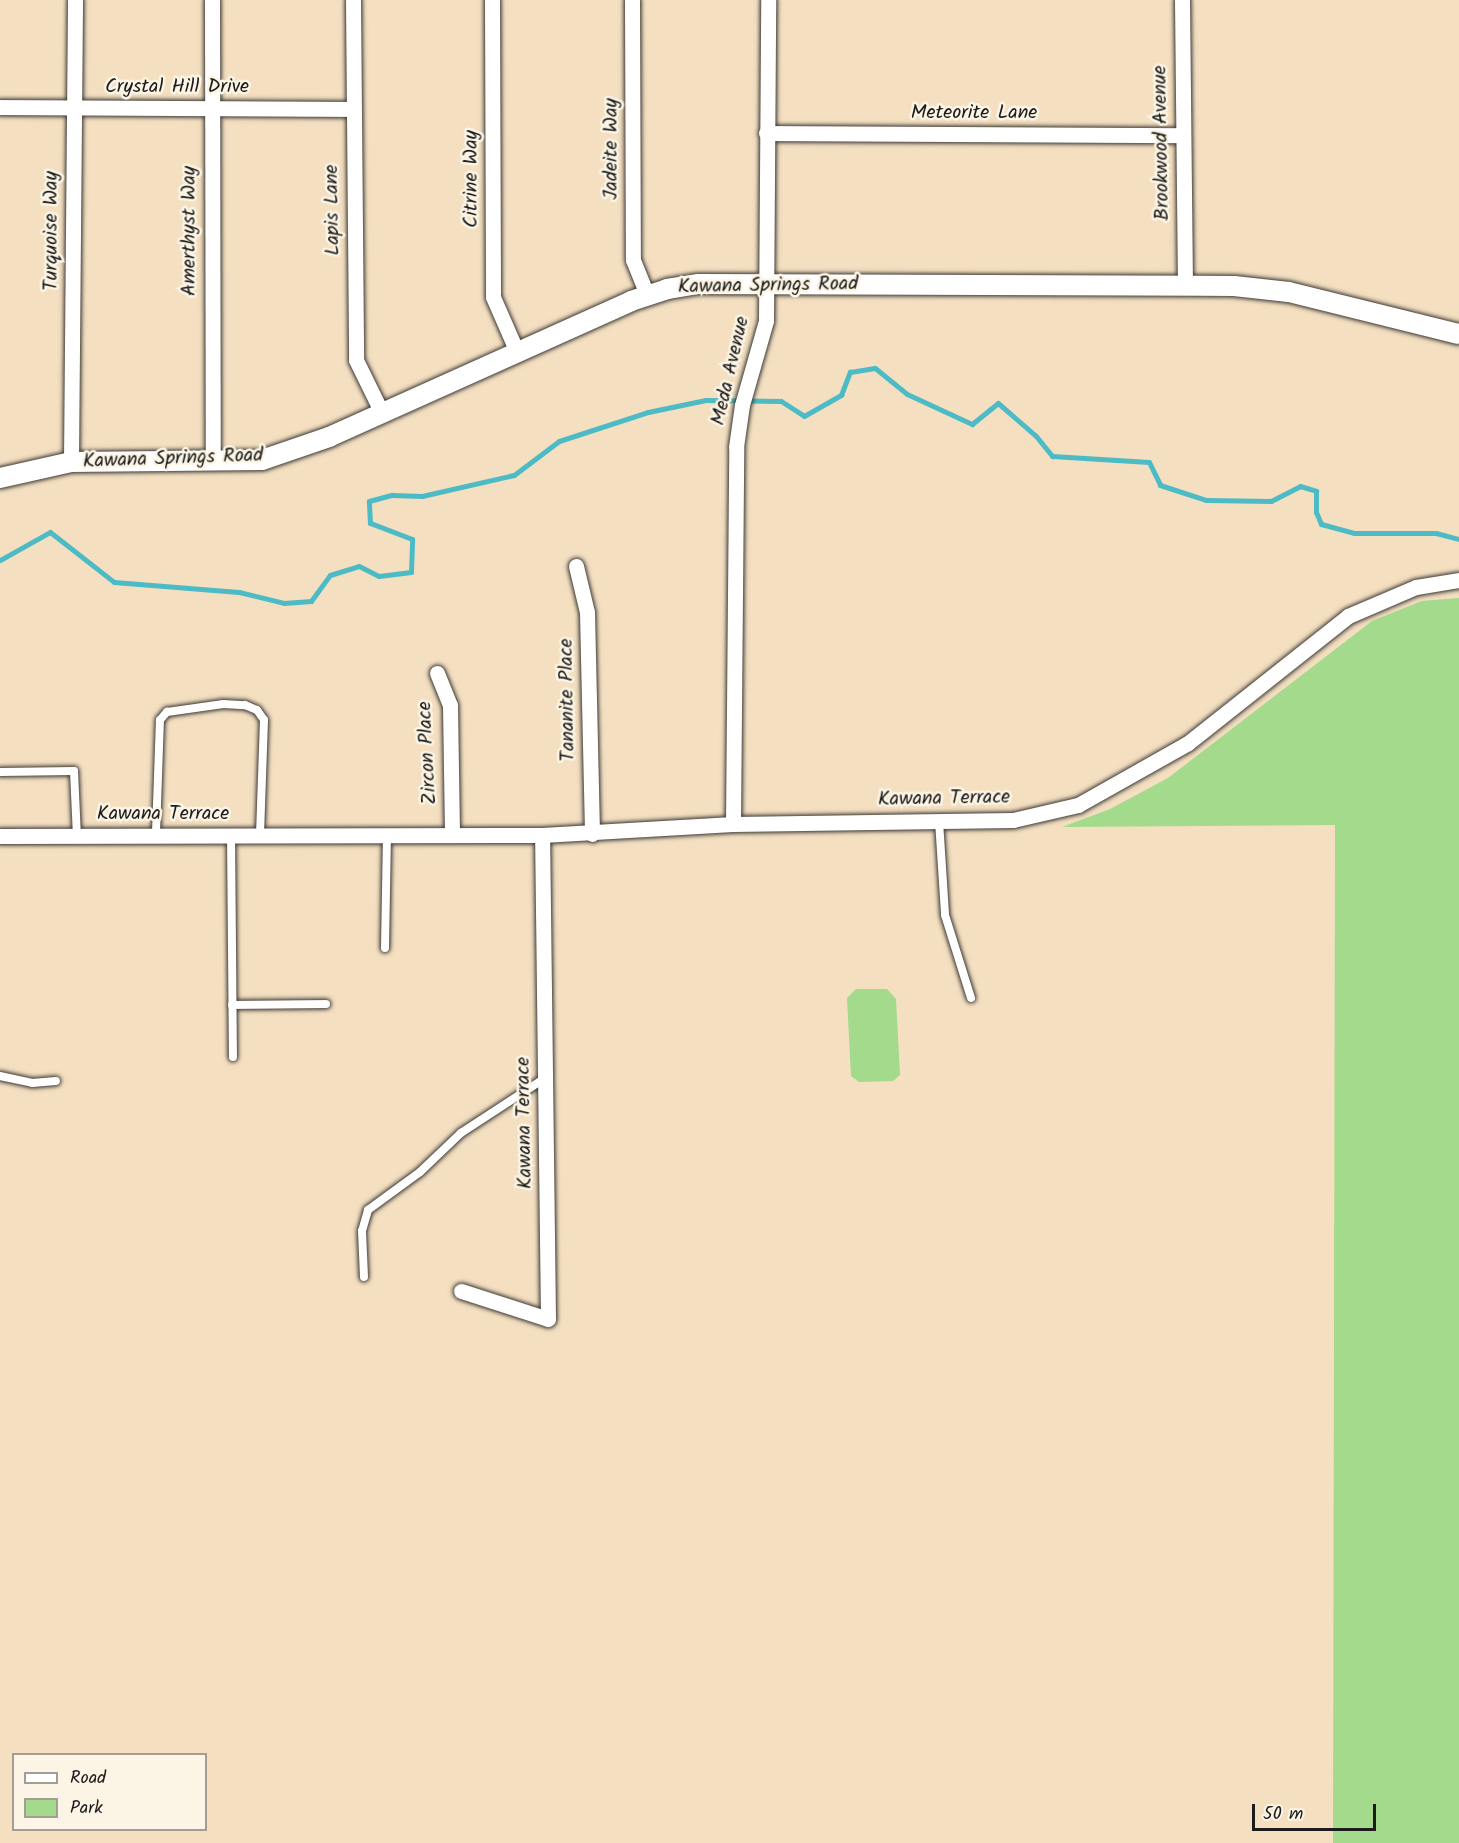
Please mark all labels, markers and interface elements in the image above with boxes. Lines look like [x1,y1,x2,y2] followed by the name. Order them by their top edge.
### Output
[1149,65,1175,221] street label: Brookwood Avenue
[105,75,249,99] street label: Crystal Hill Drive
[600,98,624,200] street label: Jadeite Way
[911,101,1037,125] street label: Meteorite Lane
[460,130,484,228] street label: Citrine Way
[320,164,346,256] street label: Lapis Lane
[178,166,202,296] street label: Amerthyst Way
[40,171,64,291] street label: Turquoise Way
[678,272,858,300] street label: Kawana Springs Road
[707,314,755,428] street label: Meda Avenue
[82,444,264,474] street label: Kawana Springs Road
[555,638,581,762] street label: Tananite Place
[413,701,443,805] street label: Zircon Place
[878,786,1010,812] street label: Kawana Terrace
[97,802,229,826] street label: Kawana Terrace
[512,1057,538,1189] street label: Kawana Terrace
[12,1753,207,1831] legend
[70,1764,106,1793] text: Road
[1255,1792,1380,1830] scale bar
[70,1794,103,1823] text: Park
[1263,1800,1303,1829] text: 50 m

